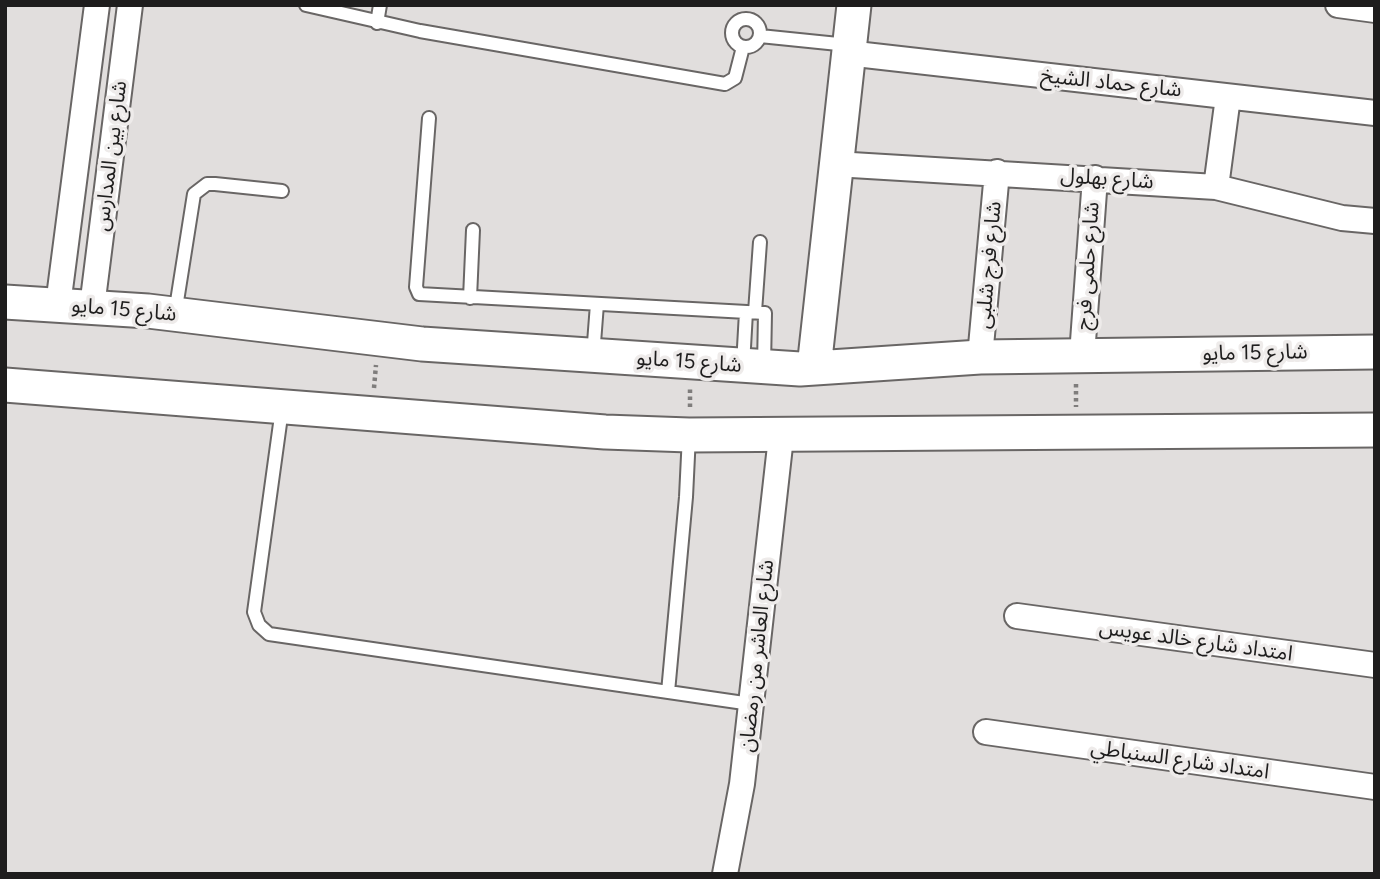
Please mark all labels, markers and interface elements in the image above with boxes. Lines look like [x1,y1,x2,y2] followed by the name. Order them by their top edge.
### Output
[1039,63,1183,103] street label: شارع حماد الشيخ
[89,79,133,233] street label: شارع بين المدارس
[1060,163,1154,195] street label: شارع بهلول
[971,200,1007,330] street label: شارع فرج شلبى
[1071,201,1105,331] street label: شارع حلمى فرج
[70,293,178,327] street label: شارع 15 مايو
[1202,339,1308,367] street label: شارع 15 مايو
[636,346,742,378] street label: شارع 15 مايو
[734,558,780,754] street label: شارع العاشر من رمضان
[1098,615,1294,667] street label: امتداد شارع خالد عويس
[1089,735,1271,785] street label: امتداد شارع السنباطي

